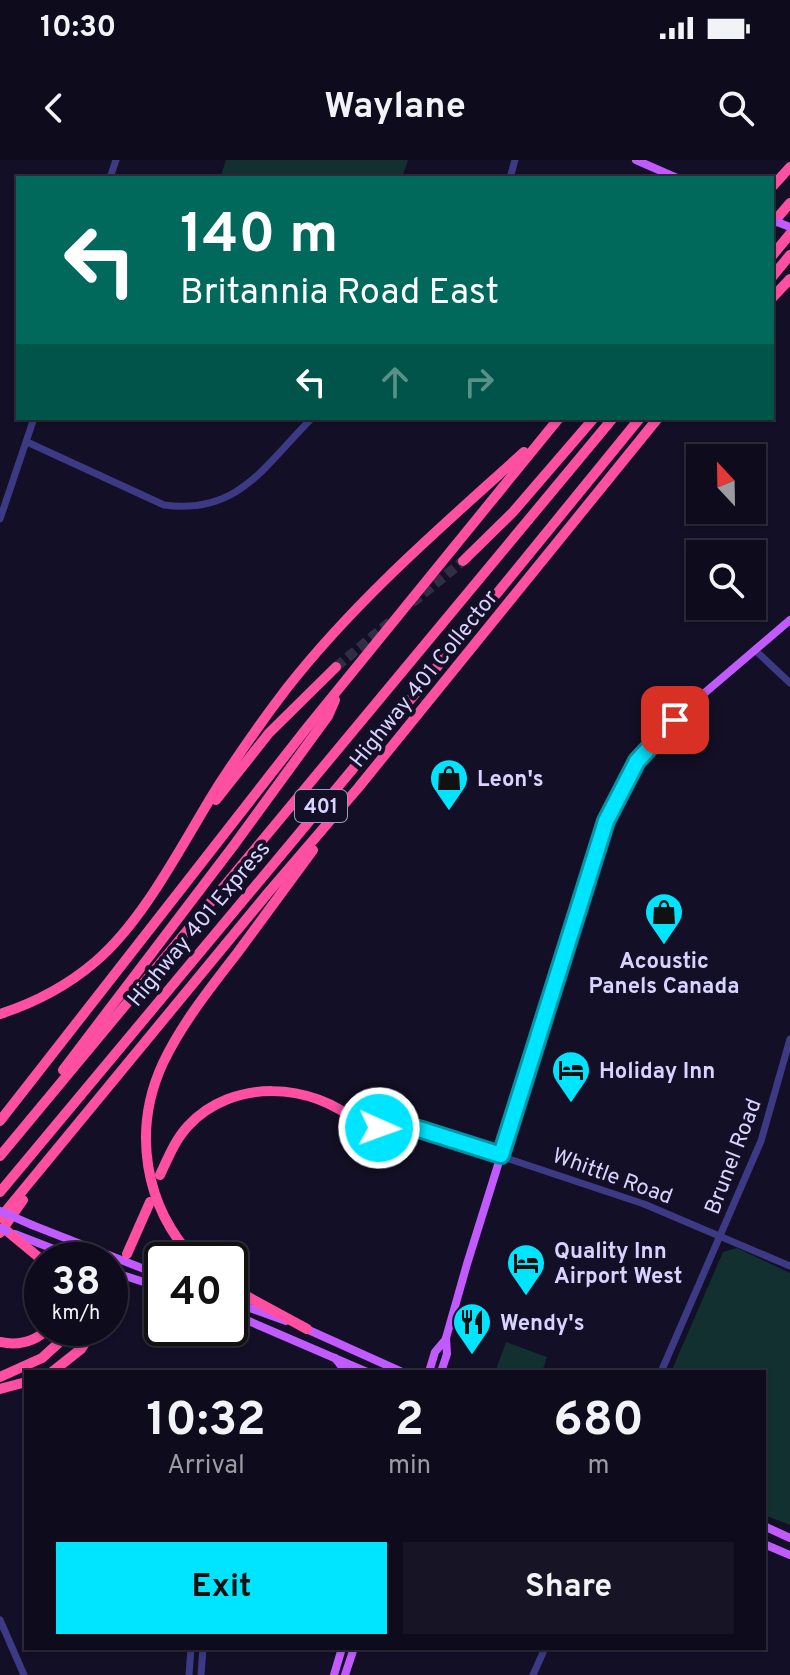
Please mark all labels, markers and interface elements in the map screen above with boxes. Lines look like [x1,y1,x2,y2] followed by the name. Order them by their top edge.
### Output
[40,10,116,47] text: 10:30
[324,85,466,131] text: Waylane
[32,86,76,130] icon: back
[714,86,758,130] icon: search
[180,202,338,272] text: 140 m
[48,208,152,312] icon: left
[180,271,499,317] text: Britannia Road East
[289,360,333,404] icon: left
[373,360,417,404] icon: ahead
[457,360,501,404] icon: right
[686,444,766,524] north arrow
[686,444,766,620] map controls
[686,540,766,620] button: search
[345,585,505,774] street label: Highway 401 Collector
[641,686,709,754] pin
[653,698,697,742] icon: arrive
[428,757,470,812] shop icon: Leon's
[477,767,544,794] place label: Leon's
[295,790,347,822] road number: 401
[123,836,277,1013] street label: Highway 401 Express
[643,891,685,946] shop icon: Acoustic Panels Canada
[589,949,739,1001] place label: Acoustic Panels Canada
[550,1049,592,1104] hotel icon: Holiday Inn
[599,1059,715,1086] place label: Holiday Inn
[337,1086,421,1170] position arrow
[700,1095,769,1219] street label: Brunel Road
[548,1143,676,1212] street label: Whittle Road
[554,1239,682,1291] place label: Quality Inn Airport West
[144,1242,248,1346] speed limit sign: 40
[505,1242,547,1297] hotel icon: Quality Inn Airport West
[51,1259,101,1309] text: 38
[52,1301,100,1327] text: km/h
[451,1301,493,1356] restaurant icon: Wendy's
[500,1311,585,1338] place label: Wendy's
[146,1392,266,1452] text: 10:32
[395,1392,424,1452] text: 2
[553,1392,644,1452] text: 680
[167,1450,245,1483] text: Arrival
[388,1450,431,1483] text: min
[588,1450,610,1483] text: m
[56,1542,387,1634] button: Exit
[403,1542,734,1634] button: Share

